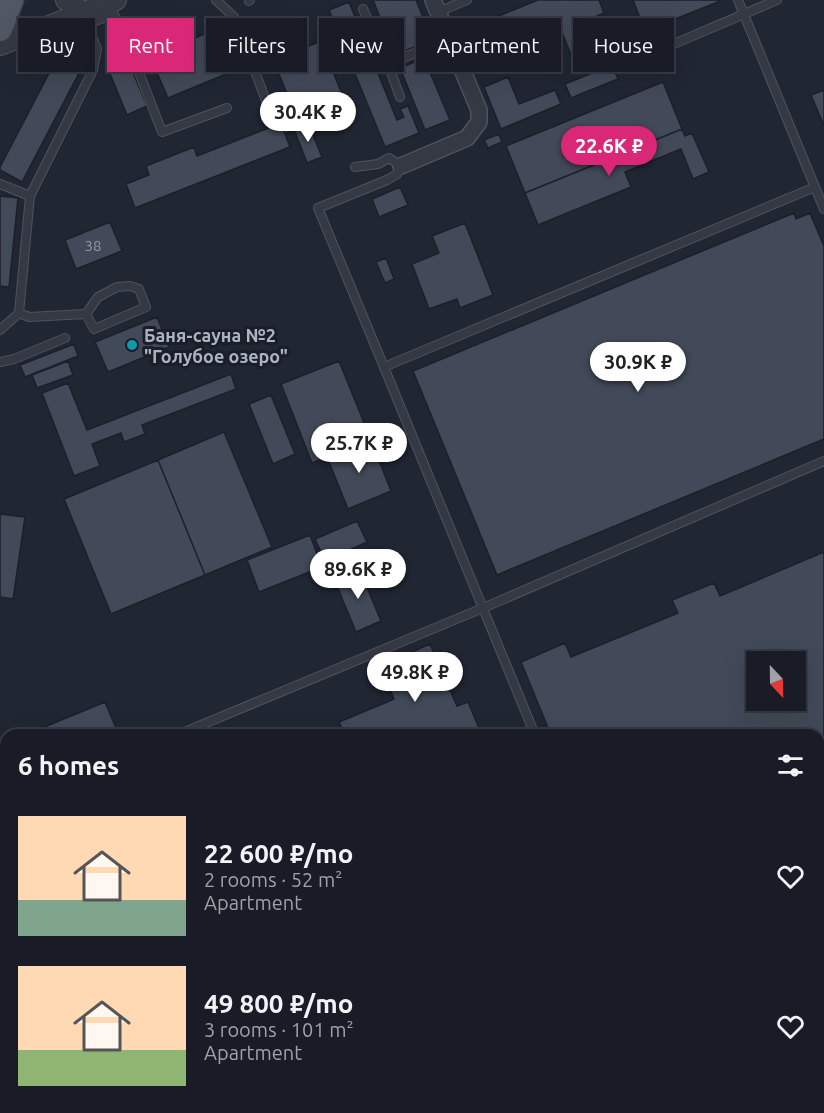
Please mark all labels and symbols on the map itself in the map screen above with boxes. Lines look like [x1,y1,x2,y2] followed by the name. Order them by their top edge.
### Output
[253,92,363,143] pin: 30.4K ₽
[554,126,664,177] pin: 22.6K ₽
[85,237,101,254] house number: 38
[144,325,288,366] place label: Баня-сауна №2 "Голубое озеро"
[125,338,139,352] marker: Баня-сауна №2 "Голубое озеро"
[583,342,693,393] pin: 30.9K ₽
[304,423,414,474] pin: 25.7K ₽
[303,549,413,600] pin: 89.6K ₽
[746,651,806,711] north arrow
[360,652,470,703] pin: 49.8K ₽

